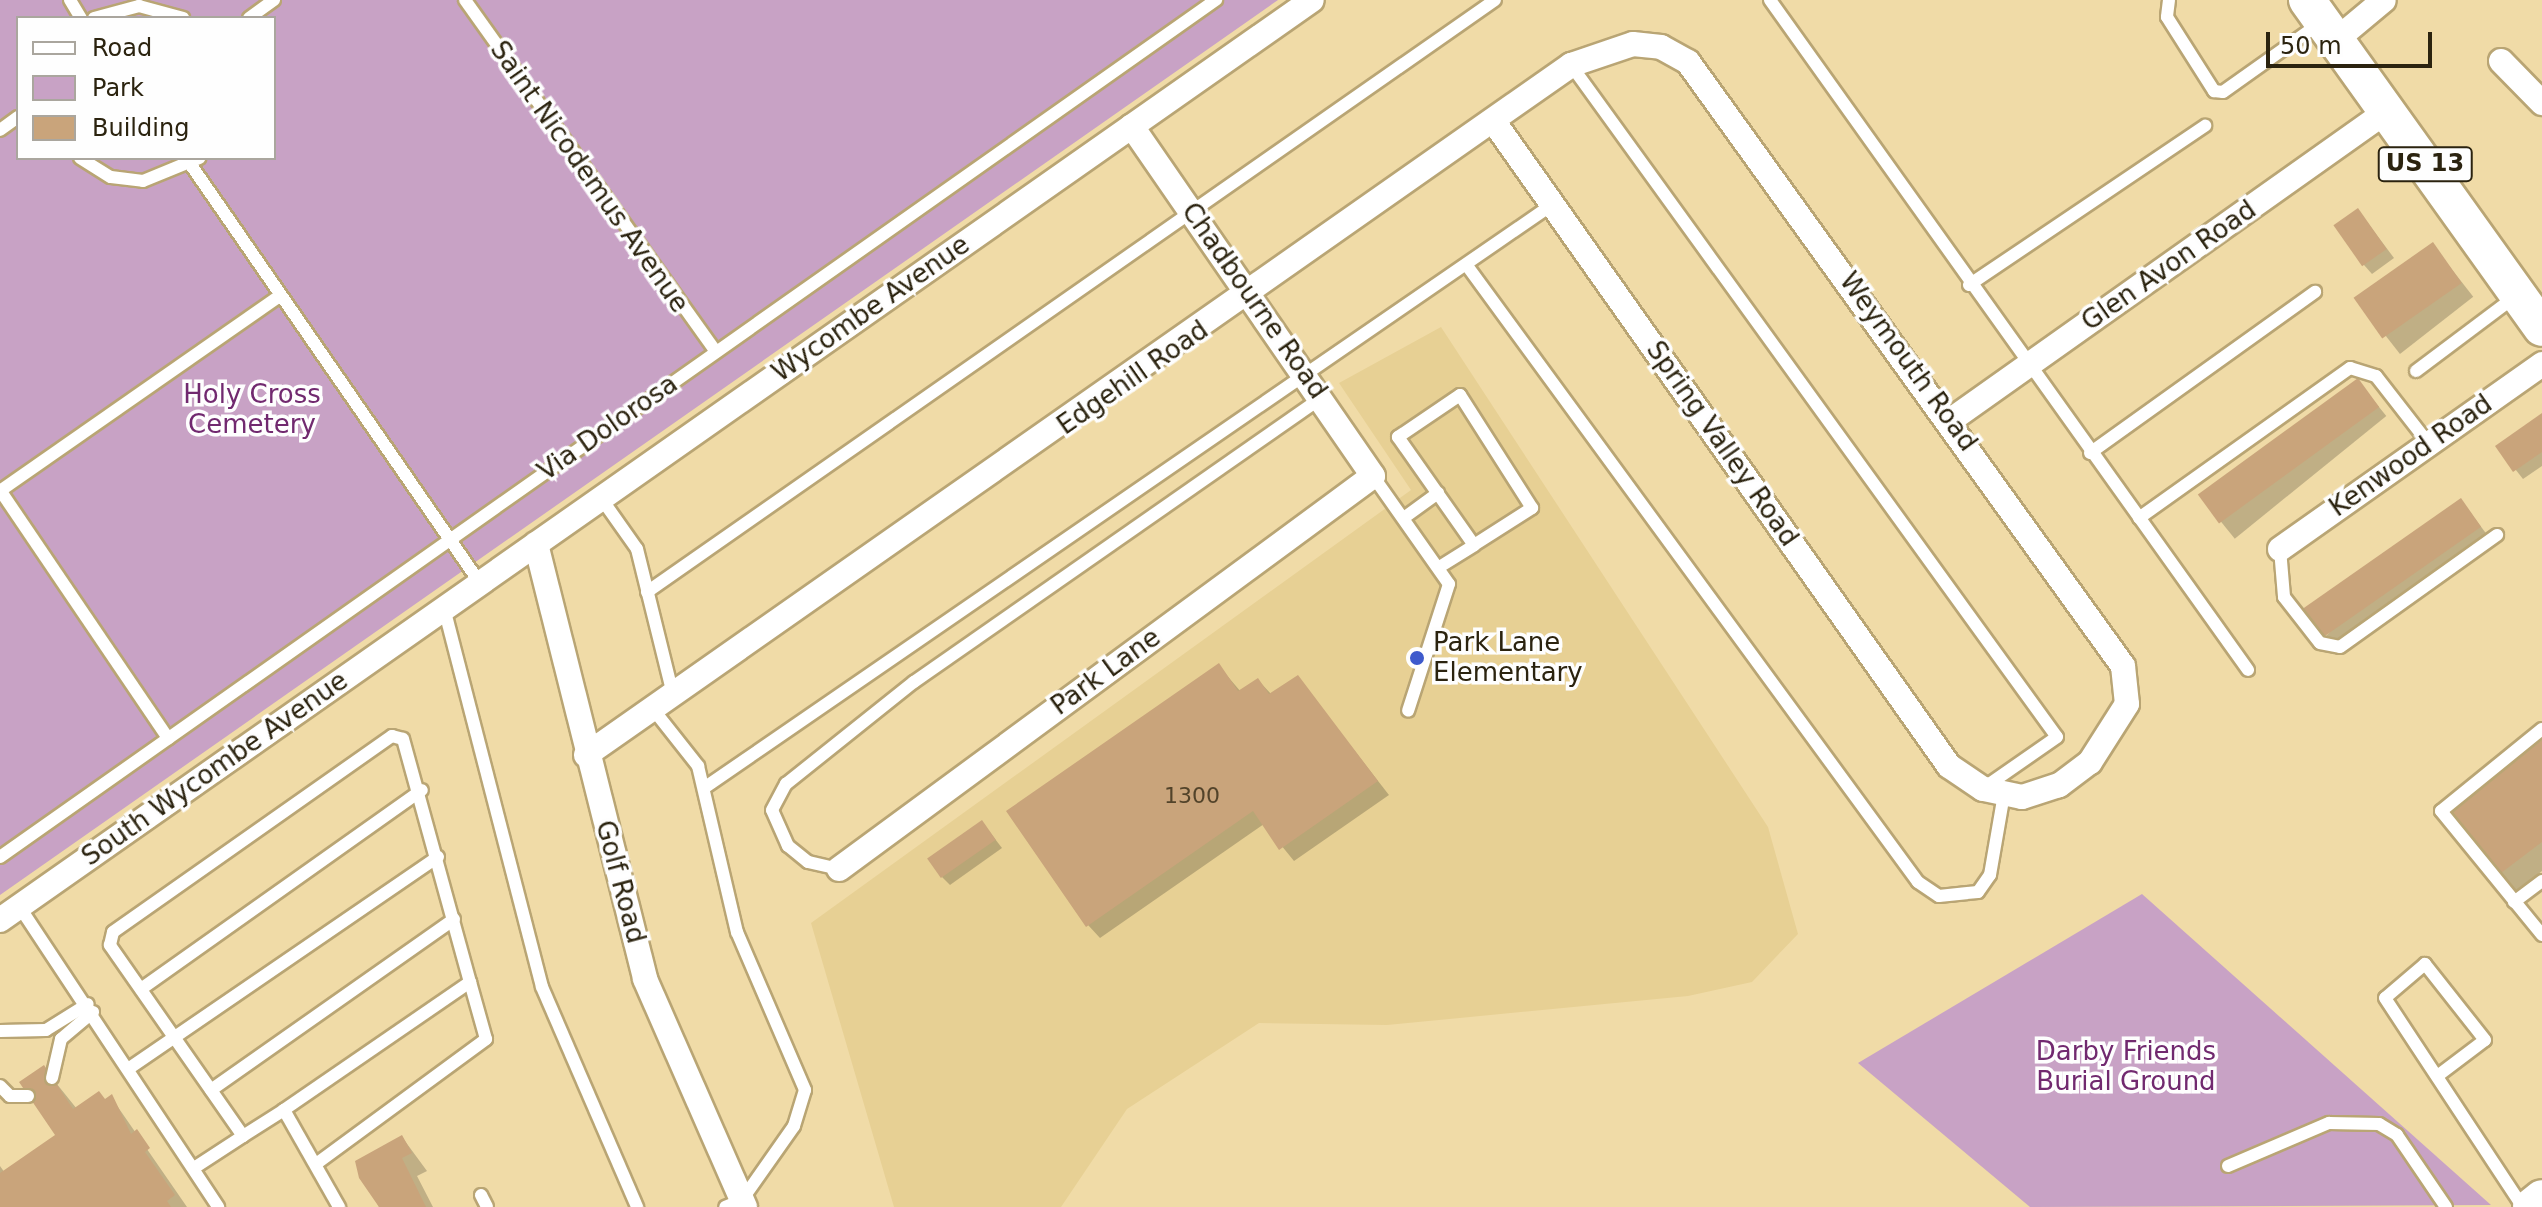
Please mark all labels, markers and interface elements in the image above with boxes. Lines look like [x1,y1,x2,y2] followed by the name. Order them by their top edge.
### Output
[16,16,276,160] legend
[2270,16,2436,66] scale bar
[2280,32,2342,60] text: 50 m
[92,34,152,62] text: Road
[483,35,695,319] street label: Saint Nicodemus Avenue
[92,74,144,102] text: Park
[92,114,189,142] text: Building
[2377,144,2473,184] road number: US 13
[2076,194,2262,338] street label: Glen Avon Road
[1175,197,1333,405] street label: Chadbourne Road
[766,229,976,389] street label: Wycombe Avenue
[1833,266,1983,458] street label: Weymouth Road
[1052,314,1214,442] street label: Edgehill Road
[1639,335,1805,553] street label: Spring Valley Road
[532,368,684,488] street label: Via Dolorosa
[183,379,321,440] park label: Holy Cross Cemetery
[2324,388,2498,524] street label: Kenwood Road
[1045,622,1167,722] street label: Park Lane
[1433,627,1583,688] place label: Park Lane Elementary
[1408,649,1426,667] marker: Park Lane Elementary
[76,665,354,873] street label: South Wycombe Avenue
[1164,783,1220,809] house number: 1300
[589,817,651,947] street label: Golf Road
[2036,1036,2216,1098] park label: Darby Friends Burial Ground

